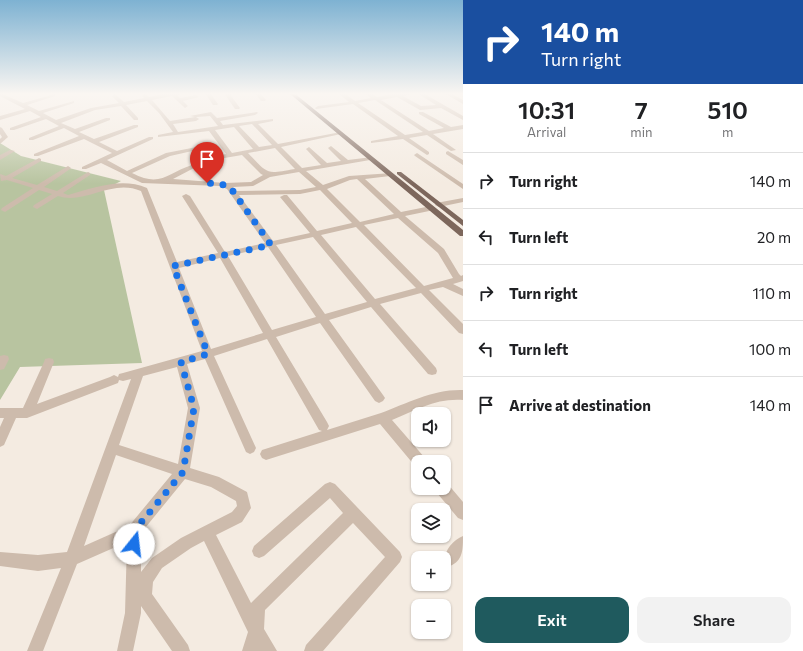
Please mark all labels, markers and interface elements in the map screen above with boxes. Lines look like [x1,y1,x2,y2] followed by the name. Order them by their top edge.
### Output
[541,14,619,48] text: 140 m
[475,16,527,68] icon: right
[541,48,621,70] text: Turn right
[518,95,575,124] text: 10:31
[635,95,648,124] text: 7
[707,95,748,124] text: 510
[527,124,566,140] text: Arrival
[630,124,652,140] text: min
[722,124,733,140] text: m
[190,142,224,183] pin
[196,148,218,170] icon: arrive
[475,170,497,192] icon: right
[509,172,578,190] text: Turn right
[750,172,791,190] text: 140 m
[475,226,497,248] icon: left
[509,228,568,246] text: Turn left
[757,228,791,246] text: 20 m
[475,282,497,304] icon: right
[509,284,578,302] text: Turn right
[752,284,791,302] text: 110 m
[475,338,497,360] icon: left
[509,340,568,358] text: Turn left
[749,340,791,358] text: 100 m
[475,394,497,416] icon: arrive
[509,396,651,414] text: Arrive at destination
[750,396,791,414] text: 140 m
[411,407,451,639] map controls
[411,407,451,447] button: sound
[411,455,451,495] button: search
[411,503,451,543] button: layers
[113,523,155,565] position arrow
[411,551,451,591] button: +
[475,597,629,643] button: Exit
[637,597,791,643] button: Share
[411,599,451,639] button: −

